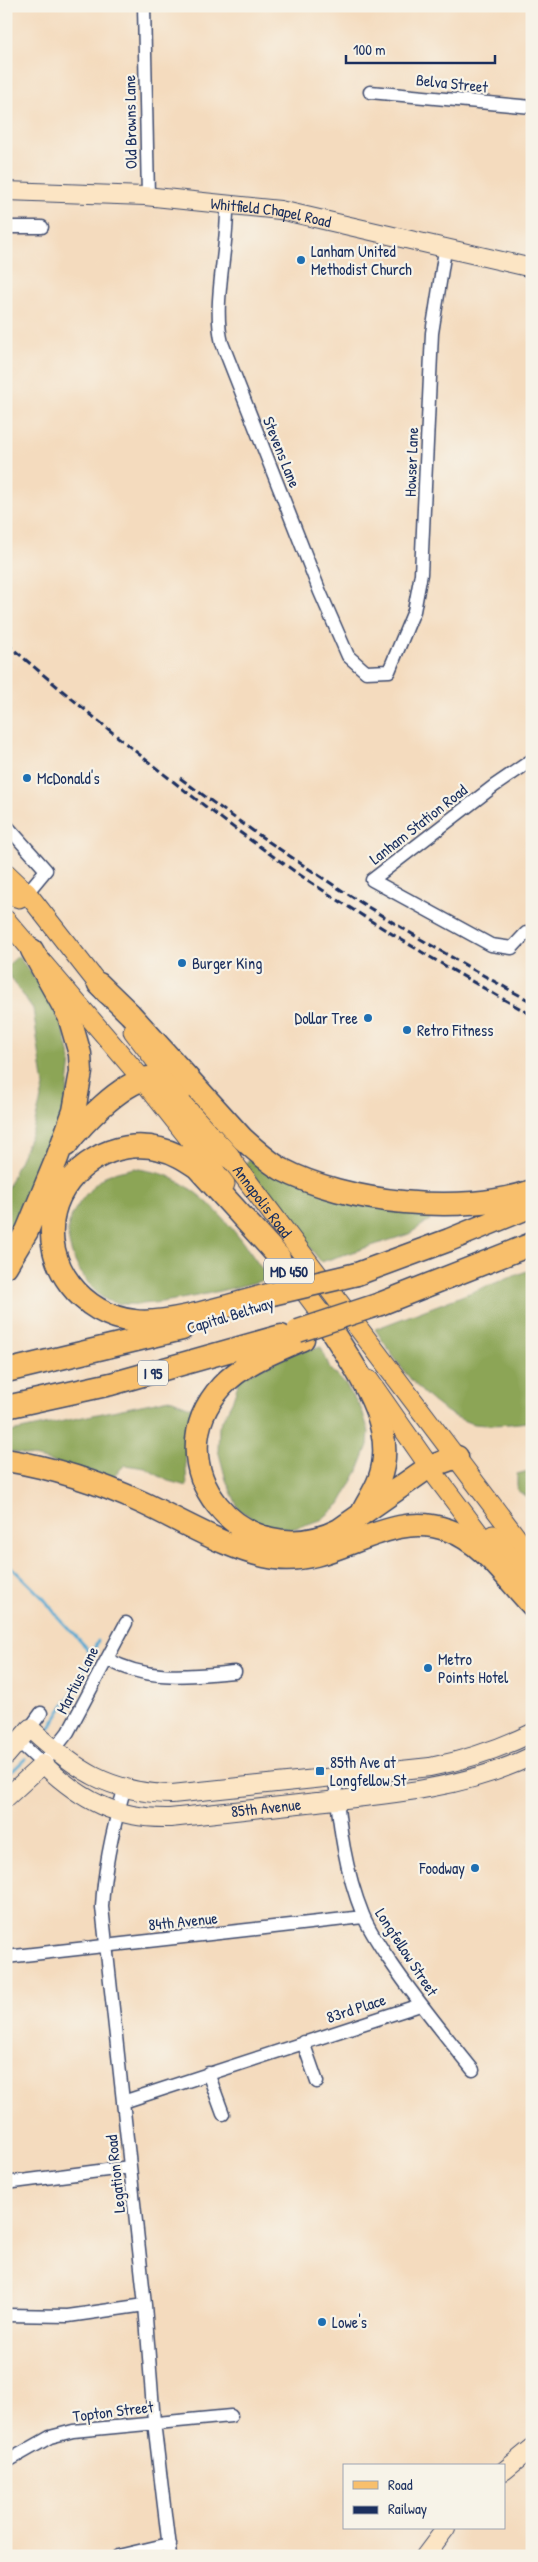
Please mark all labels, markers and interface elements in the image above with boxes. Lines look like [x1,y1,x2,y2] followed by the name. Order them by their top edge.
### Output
[346,32,494,64] scale bar
[353,39,386,60] text: 100 m
[415,68,490,98] street label: Belva Street
[118,74,142,169] street label: Old Browns Lane
[209,192,333,232] street label: Whitfield Chapel Road
[311,240,412,280] place label: Lanham United Methodist Church
[295,254,307,266] marker: Lanham United Methodist Church
[258,413,306,491] street label: Stevens Lane
[399,426,423,497] street label: Howser Lane
[37,767,100,789] place label: McDonald's
[21,772,33,784] marker: McDonald's
[364,779,472,869] street label: Lanham Station Road
[192,952,262,974] place label: Burger King
[176,957,188,969] marker: Burger King
[295,1007,359,1029] place label: Dollar Tree
[362,1012,374,1024] marker: Dollar Tree
[417,1019,493,1041] place label: Retro Fitness
[401,1024,413,1036] marker: Retro Fitness
[228,1160,297,1242] street label: Annapolis Road
[264,1258,314,1284] road number: MD 450
[184,1291,276,1339] street label: Capital Beltway
[138,1360,168,1386] road number: I 95
[51,1642,104,1718] street label: Martius Lane
[438,1648,509,1688] place label: Metro Points Hotel
[422,1662,434,1674] marker: Metro Points Hotel
[330,1751,407,1791] place label: 85th Ave at Longfellow St
[314,1765,326,1777] marker: 85th Ave at Longfellow St
[230,1793,303,1822] street label: 85th Avenue
[418,1857,465,1879] place label: Foodway
[469,1862,481,1874] marker: Foodway
[370,1904,444,2001] street label: Longfellow Street
[147,1906,219,1936] street label: 84th Avenue
[324,1988,389,2028] street label: 83rd Place
[100,2134,130,2214] street label: Legation Road
[332,2311,367,2333] place label: Lowe's
[316,2316,328,2328] marker: Lowe's
[72,2395,155,2427] street label: Topton Street
[343,2464,506,2530] legend
[388,2474,413,2495] text: Road
[388,2498,427,2519] text: Railway

